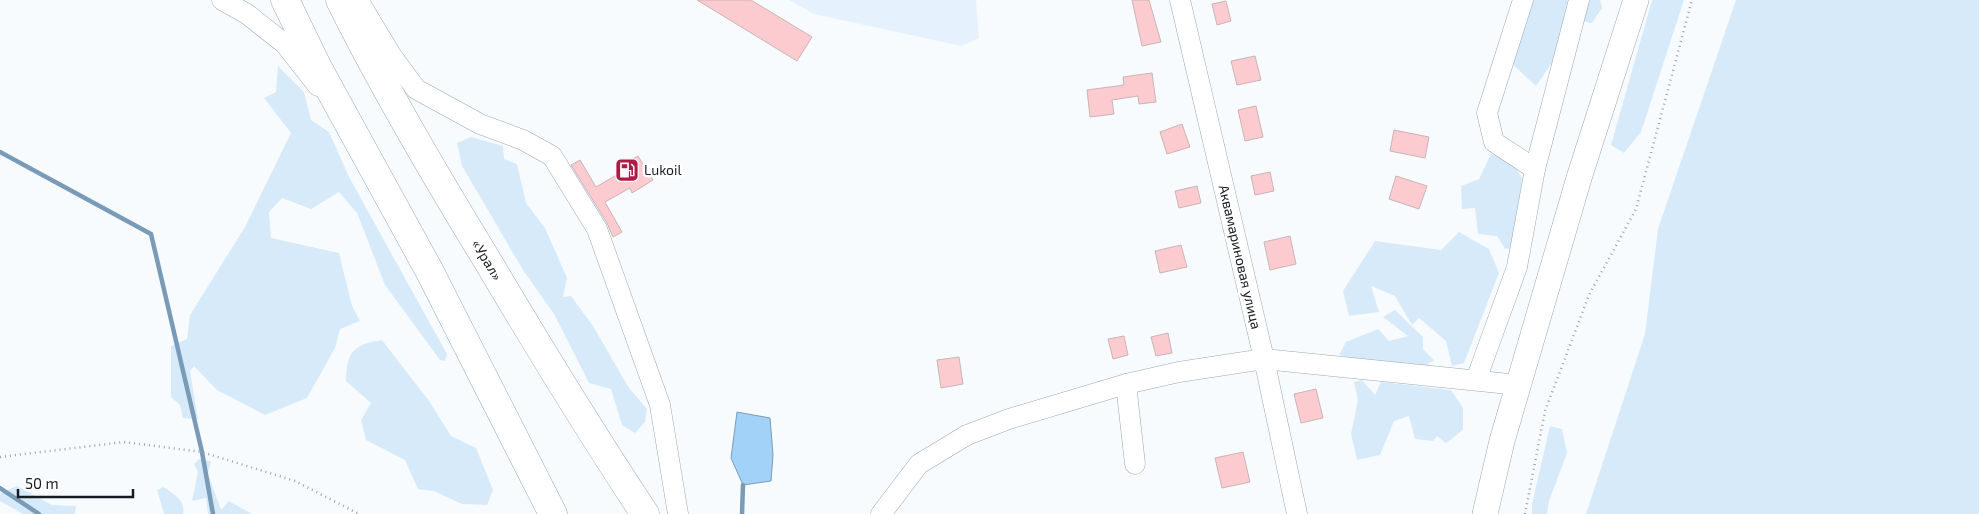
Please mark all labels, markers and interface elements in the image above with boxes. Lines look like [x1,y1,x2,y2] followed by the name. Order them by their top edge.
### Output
[614,157,640,183] fuel station icon: Lukoil
[644,161,683,178] place label: Lukoil
[1216,183,1265,331] street label: Аквамариновая улица
[469,236,506,284] street label: «Урал»
[18,466,132,498] scale bar
[25,474,59,492] text: 50 m

